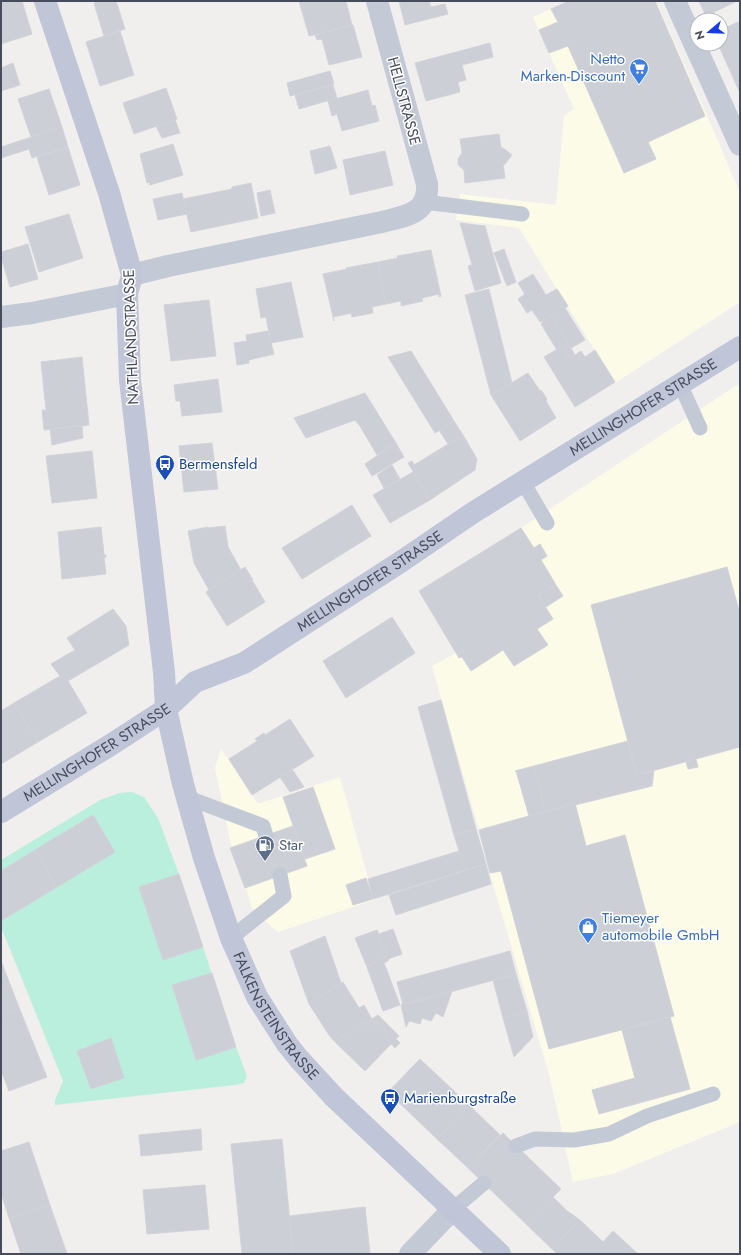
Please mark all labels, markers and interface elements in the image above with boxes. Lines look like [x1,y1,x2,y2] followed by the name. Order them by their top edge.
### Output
[689,12,729,52] north arrow
[691,29,709,42] text: N
[521,48,625,87] place label: Netto Marken-Discount
[382,54,426,148] street label: HELLSTRASSE
[628,57,650,85] supermarket icon: Netto Marken-Discount
[118,269,144,405] street label: NATHLANDSTRASSE
[565,353,721,461] street label: MELLINGHOFER STRASSE
[154,453,176,481] bus stop icon: Bermensfeld
[179,453,258,475] place label: Bermensfeld
[293,525,447,637] street label: MELLINGHOFER STRASSE
[19,698,175,807] street label: MELLINGHOFER STRASSE
[254,834,276,862] fuel station icon: Star
[279,834,304,856] place label: Star
[602,907,720,946] place label: Tiemeyer automobile GmbH
[577,916,599,944] shop icon: Tiemeyer automobile GmbH
[227,948,324,1085] street label: FALKENSTEINSTRASSE
[379,1087,401,1115] bus stop icon: Marienburgstraße
[404,1087,516,1109] place label: Marienburgstraße

